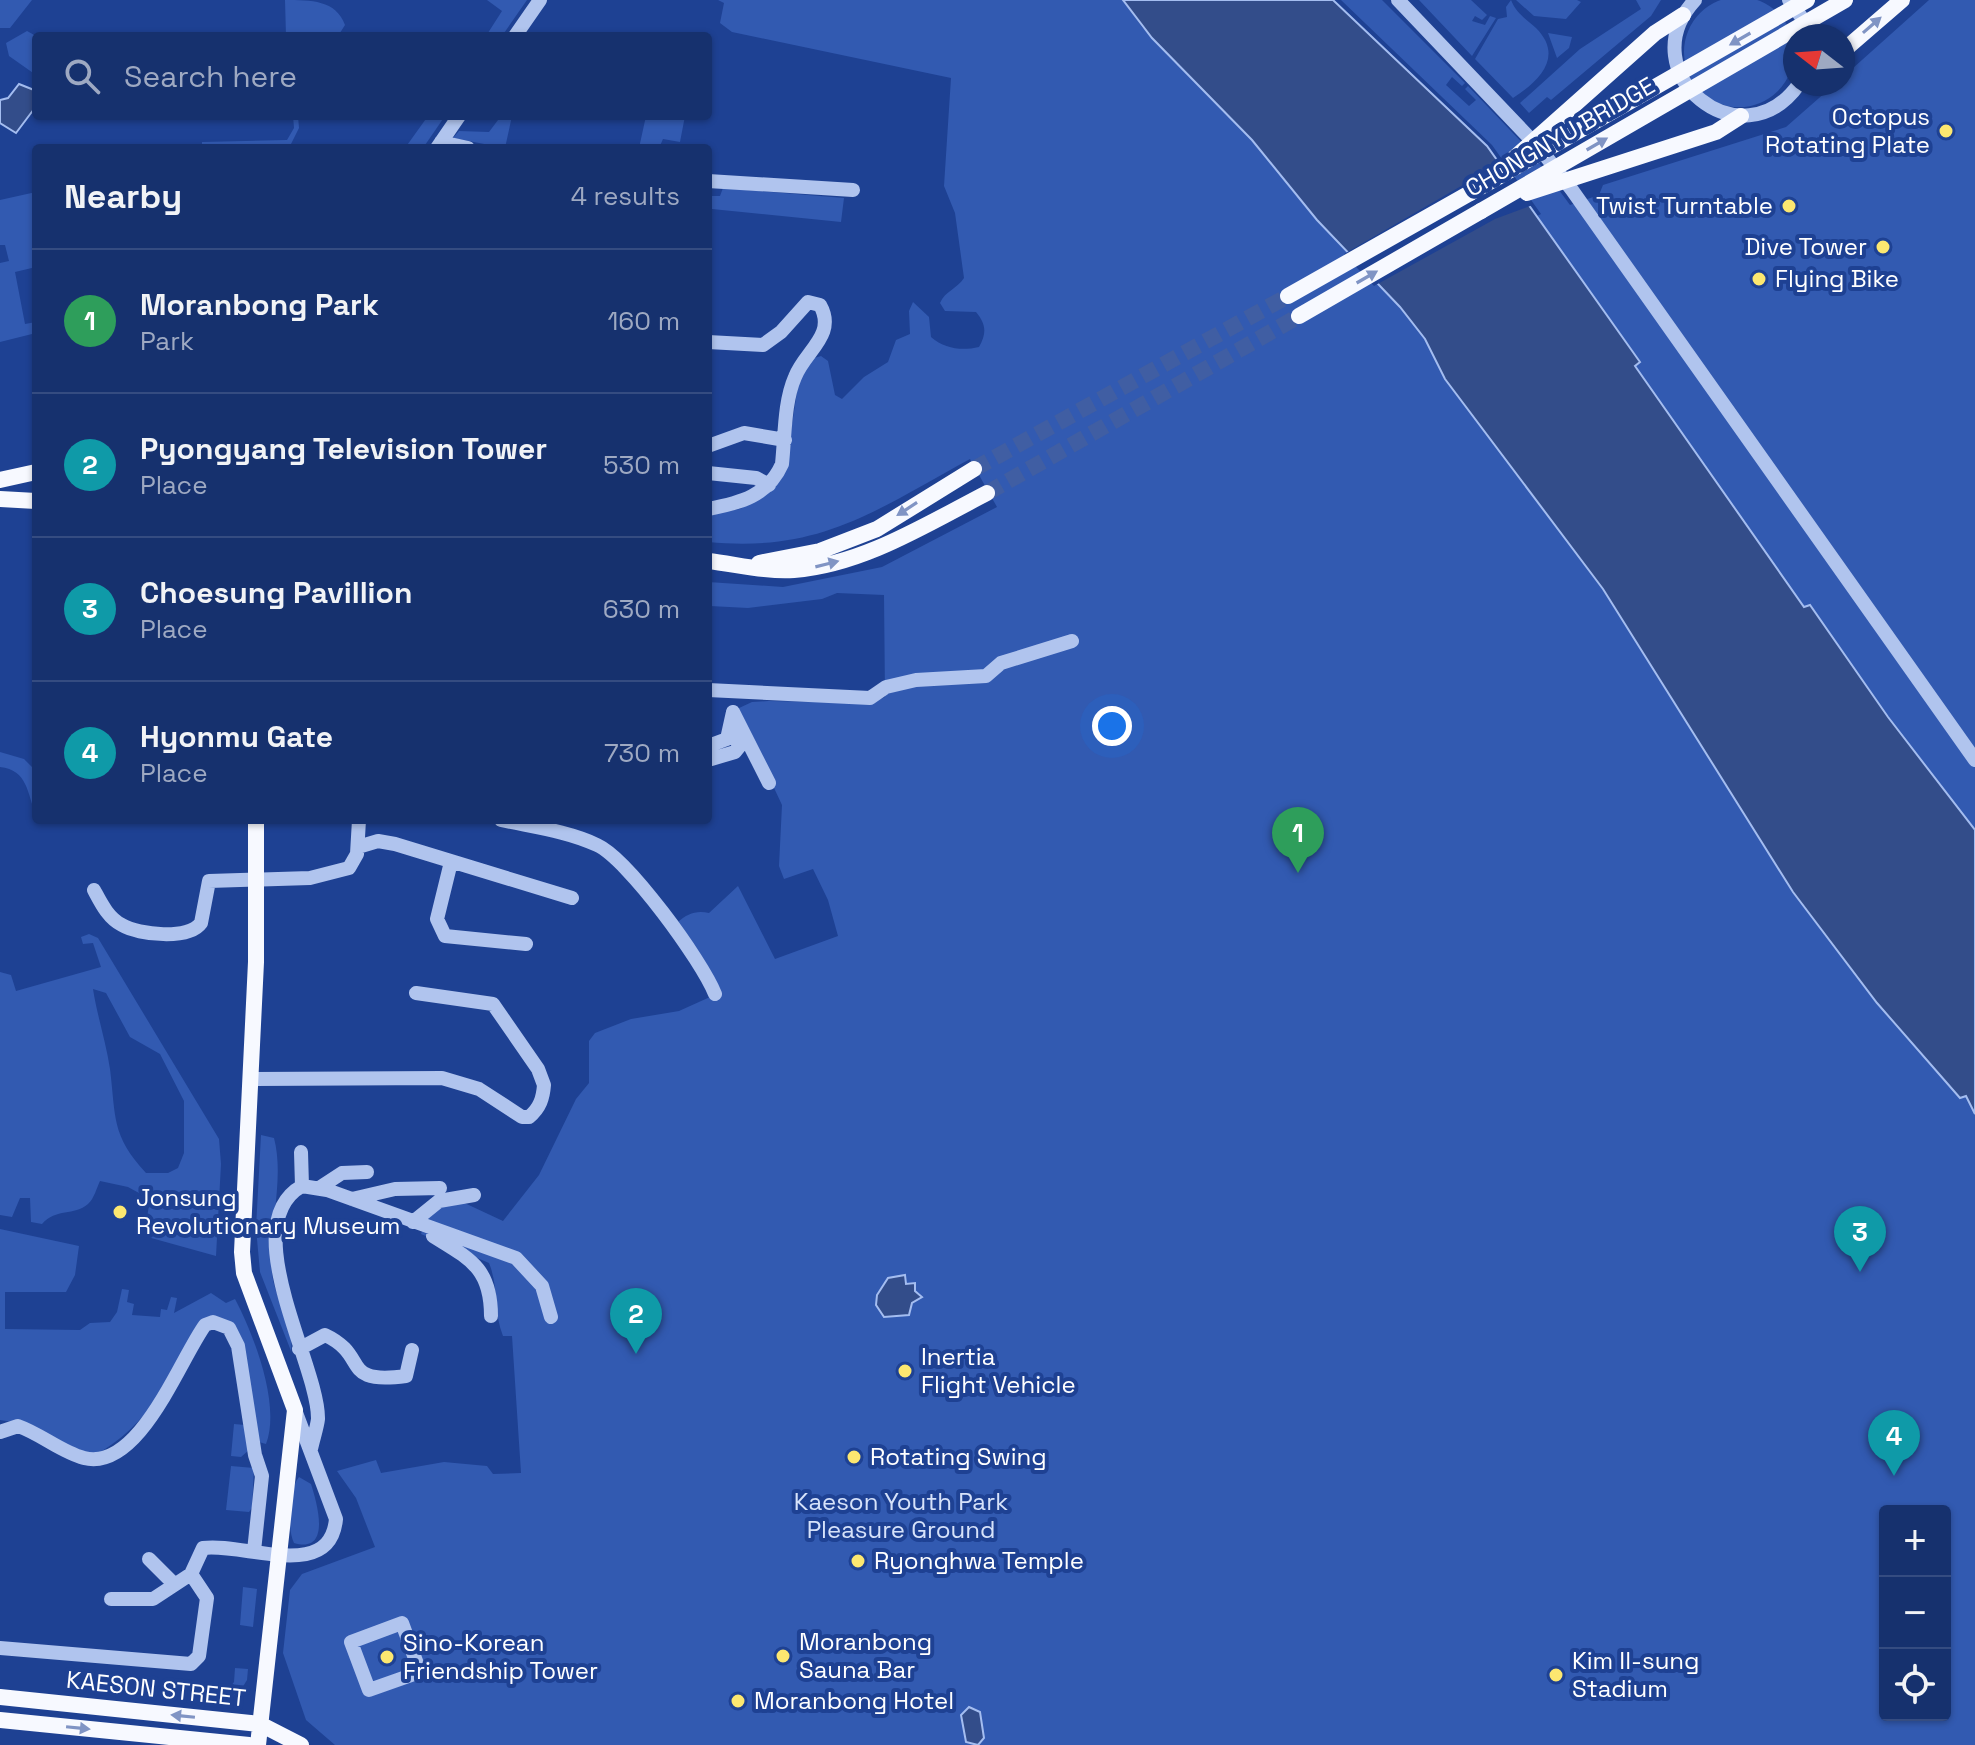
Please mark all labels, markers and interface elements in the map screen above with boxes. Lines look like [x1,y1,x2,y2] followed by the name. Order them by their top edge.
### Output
[1862,17,1882,34] one-way arrow
[1783,24,1855,96] north arrow
[32,32,712,120] search box
[1728,32,1751,46] one-way arrow
[60,54,104,98] icon: search
[124,57,297,96] text: Search here
[1459,70,1660,203] street label: CHONGNYU BRIDGE
[1765,101,1930,160] place label: Octopus Rotating Plate
[1937,122,1955,140] marker: Octopus Rotating Plate
[1585,137,1608,151] one-way arrow
[64,175,182,218] text: Nearby
[571,179,680,213] text: 4 results
[1596,190,1773,221] place label: Twist Turntable
[1780,197,1798,215] marker: Twist Turntable
[1744,231,1867,262] place label: Dive Tower
[1874,238,1892,256] marker: Dive Tower
[1775,263,1899,294] place label: Flying Bike
[1355,270,1378,284] one-way arrow
[1750,270,1768,288] marker: Flying Bike
[140,285,379,324] text: Moranbong Park
[84,304,96,338] text: 1
[608,304,680,338] text: 160 m
[140,324,194,358] text: Park
[140,429,547,468] text: Pyongyang Television Tower
[82,448,98,482] text: 2
[603,448,680,482] text: 530 m
[140,468,208,502] text: Place
[896,502,918,516] one-way arrow
[815,557,840,569] one-way arrow
[140,573,412,612] text: Choesung Pavillion
[82,592,98,626] text: 3
[603,592,680,626] text: 630 m
[140,612,208,646] text: Place
[1092,706,1132,746] your location
[140,717,333,756] text: Hyonmu Gate
[82,736,98,770] text: 4
[604,736,680,770] text: 730 m
[140,756,208,790] text: Place
[1272,807,1324,873] pin: 1
[136,1182,401,1241] place label: Jonsung Revolutionary Museum
[111,1203,129,1221] marker: Jonsung Revolutionary Museum
[1834,1206,1886,1272] pin: 3
[610,1288,662,1354] pin: 2
[921,1341,1076,1400] place label: Inertia Flight Vehicle
[896,1362,914,1380] marker: Inertia Flight Vehicle
[1868,1410,1920,1476] pin: 4
[870,1441,1047,1472] place label: Rotating Swing
[845,1448,863,1466] marker: Rotating Swing
[794,1486,1008,1545] park label: Kaeson Youth Park Pleasure Ground
[1879,1505,1951,1721] map controls
[1879,1505,1951,1577] button: +
[874,1545,1084,1576] place label: Ryonghwa Temple
[849,1552,867,1570] marker: Ryonghwa Temple
[1879,1577,1951,1649] button: −
[799,1626,932,1685] place label: Moranbong Sauna Bar
[403,1627,598,1686] place label: Sino-Korean Friendship Tower
[1572,1645,1699,1704] place label: Kim Il-sung Stadium
[774,1647,792,1665] marker: Moranbong Sauna Bar
[378,1648,396,1666] marker: Sino-Korean Friendship Tower
[1879,1649,1951,1721] button: locate
[65,1664,247,1713] street label: KAESON STREET
[1547,1666,1565,1684] marker: Kim Il-sung Stadium
[754,1685,954,1716] place label: Moranbong Hotel
[729,1692,747,1710] marker: Moranbong Hotel
[170,1710,195,1723] one-way arrow
[66,1722,91,1735] one-way arrow

